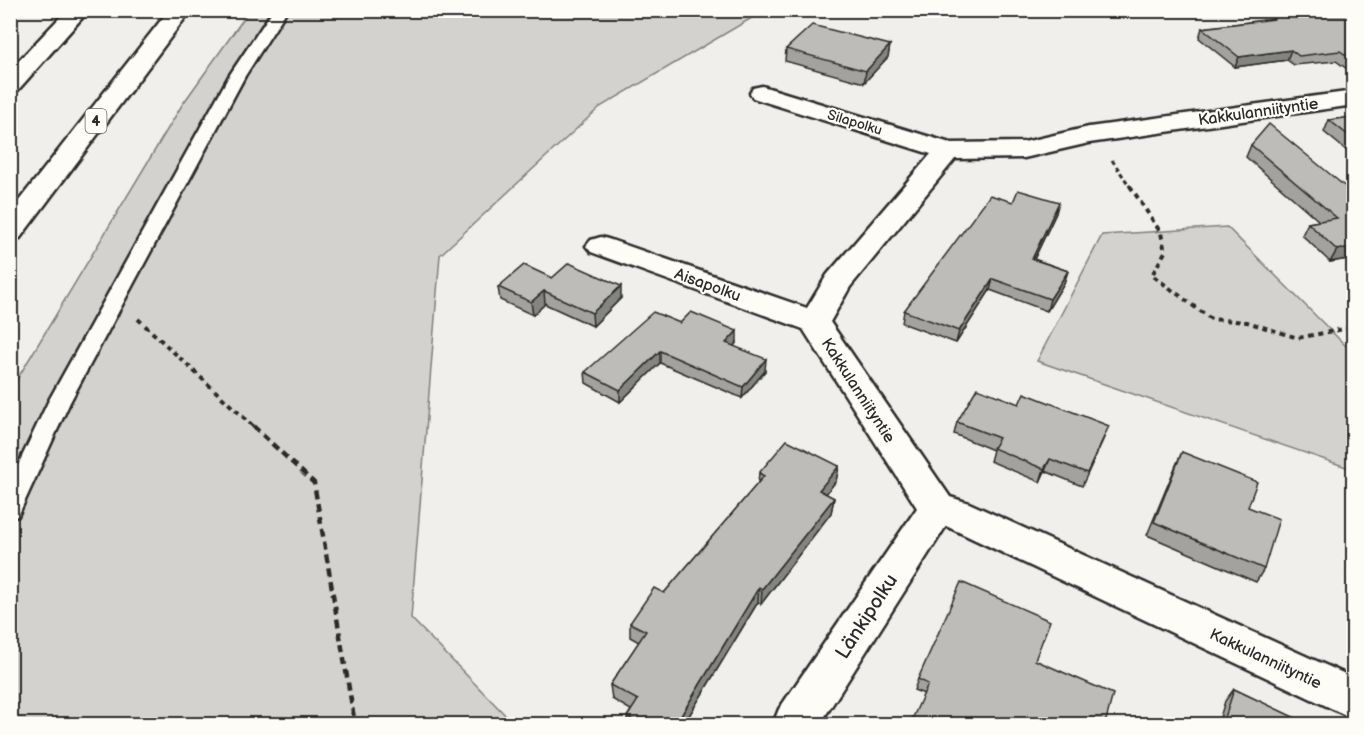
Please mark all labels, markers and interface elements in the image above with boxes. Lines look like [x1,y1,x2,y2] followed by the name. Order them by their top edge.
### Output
[1197,95,1320,130] street label: Kakkulanniityntie
[825,106,884,139] street label: Silapolku
[86,109,106,133] road number: 4
[672,265,743,306] street label: Aisapolku
[817,335,899,447] street label: Kakkulanniityntie
[831,570,903,663] street label: Länkipolku
[1206,625,1325,694] street label: Kakkulanniityntie

